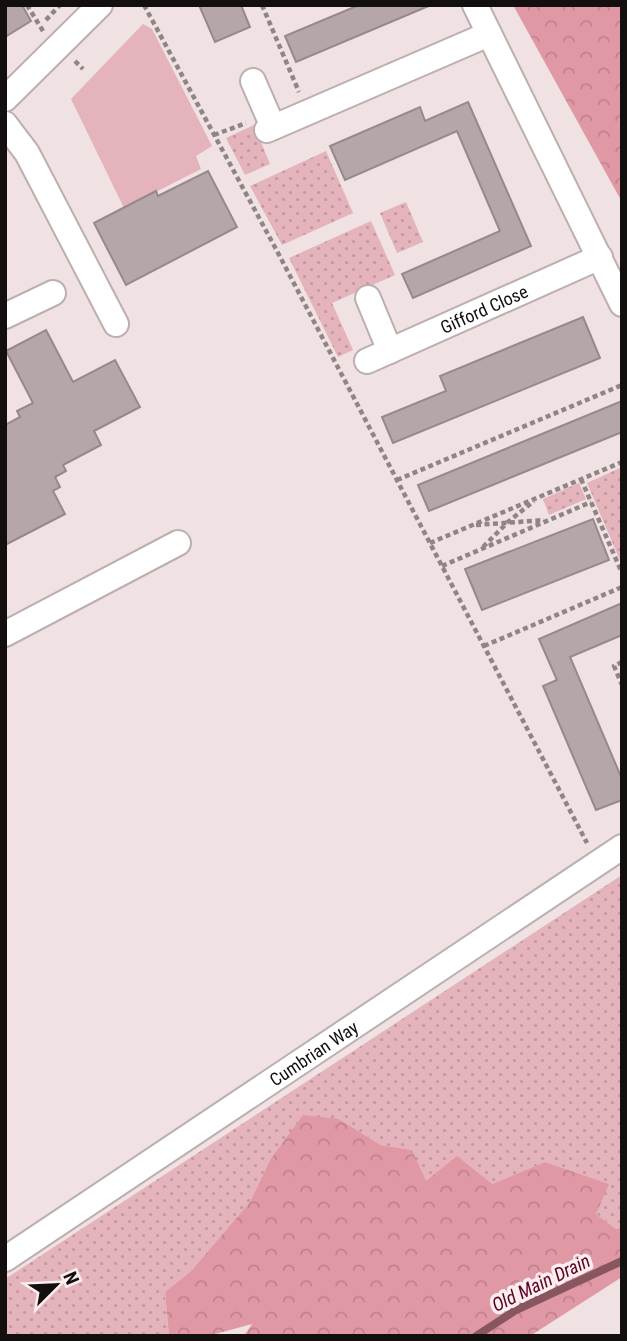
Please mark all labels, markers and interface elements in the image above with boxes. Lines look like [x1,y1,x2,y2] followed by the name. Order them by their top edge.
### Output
[437,280,531,338] street label: Gifford Close
[265,1016,362,1090] street label: Cumbrian Way
[488,1249,594,1317] water label: Old Main Drain
[21,1250,91,1320] north arrow
[58,1268,84,1288] text: N

